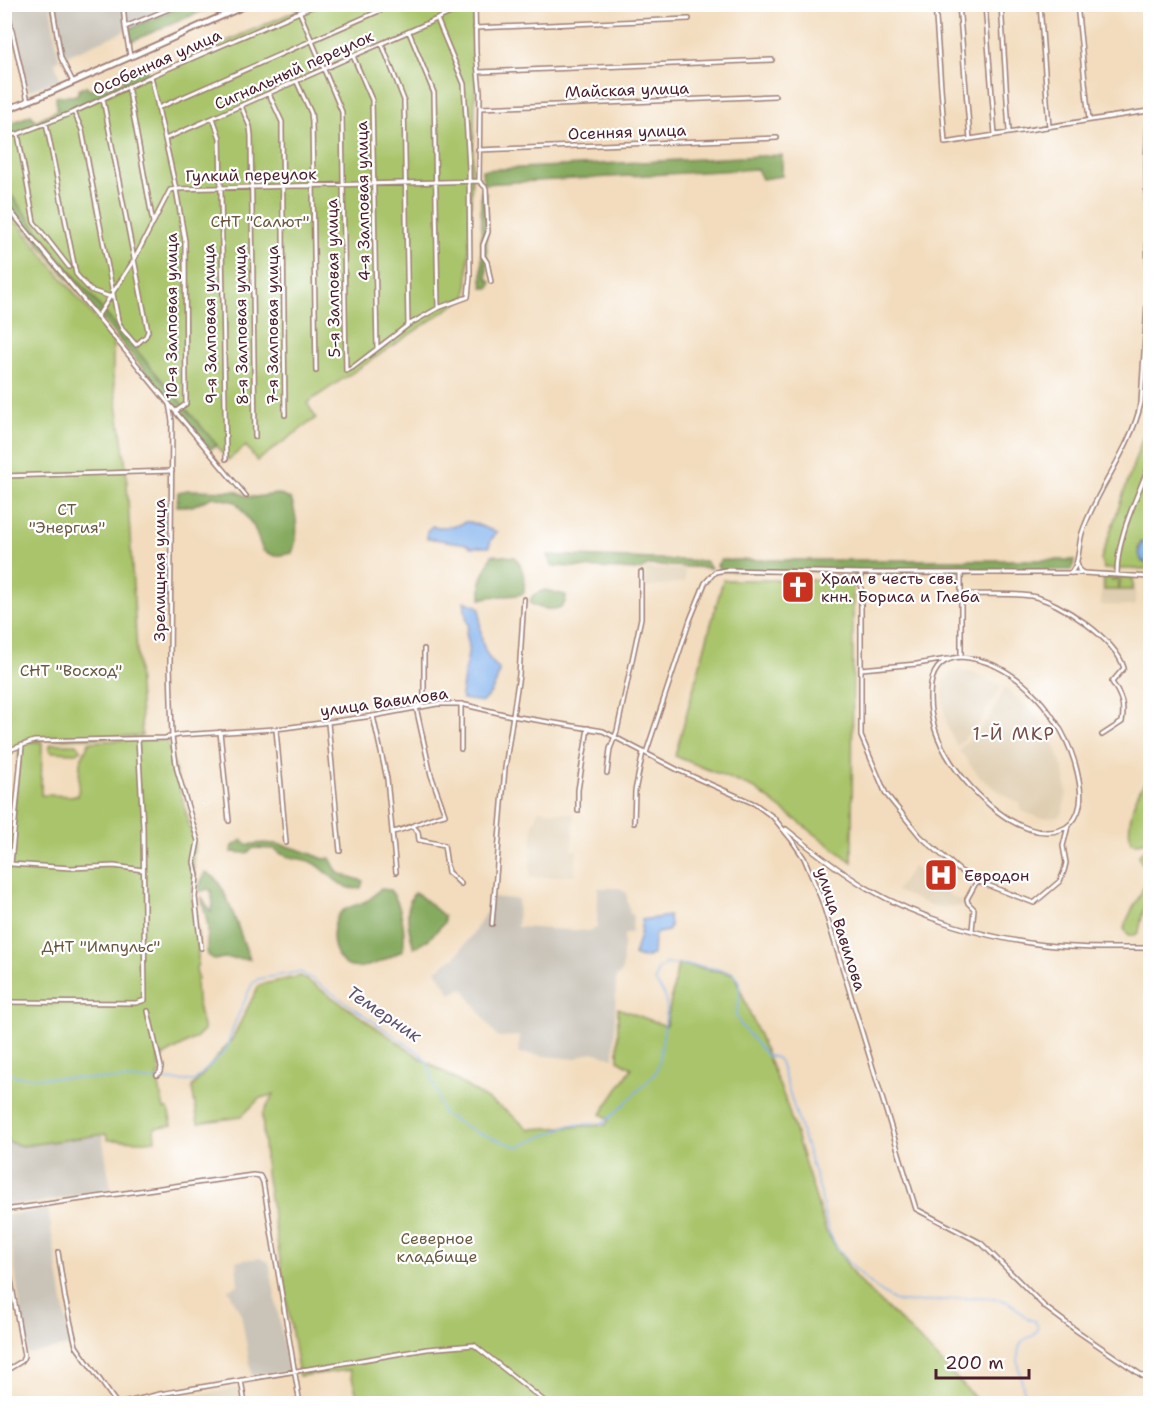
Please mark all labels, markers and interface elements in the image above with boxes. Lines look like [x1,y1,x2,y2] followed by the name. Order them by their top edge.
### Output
[89,24,225,100] street label: Особенная улица
[211,25,377,115] street label: Сигнальный переулок
[565,77,690,103] street label: Майская улица
[567,119,687,145] street label: Осенняя улица
[351,121,375,281] street label: 4-я Залповая улица
[185,163,317,187] street label: Гулкий переулок
[321,198,345,358] street label: 5-я Залповая улица
[210,211,310,232] park label: СНТ "Салют"
[161,233,182,399] street label: 10-я Залповая улица
[198,244,222,404] street label: 9-я Залповая улица
[229,245,253,405] street label: 8-я Залповая улица
[262,245,283,405] street label: 7-я Залповая улица
[29,499,105,538] park label: СТ "Энергия"
[149,499,170,641] street label: Зрелищная улица
[821,568,980,607] place label: Храм в честь свв. кнн. Бориса и Глеба
[780,569,816,605] church icon: Храм в честь свв. кнн. Бориса и Глеба
[20,660,122,681] park label: СНТ "Восход"
[319,683,449,721] street label: улица Вавилова
[973,722,1055,746] district label: 1-Й МКР
[923,857,959,893] hospital icon: Евродон
[811,865,871,993] street label: улица Вавилова
[964,865,1029,886] place label: Евродон
[42,936,160,957] park label: ДНТ "Импульс"
[342,980,426,1048] water label: Темерник
[396,1228,478,1267] park label: Северное кладбище
[936,1342,1029,1380] scale bar
[945,1351,1004,1375] text: 200 m

